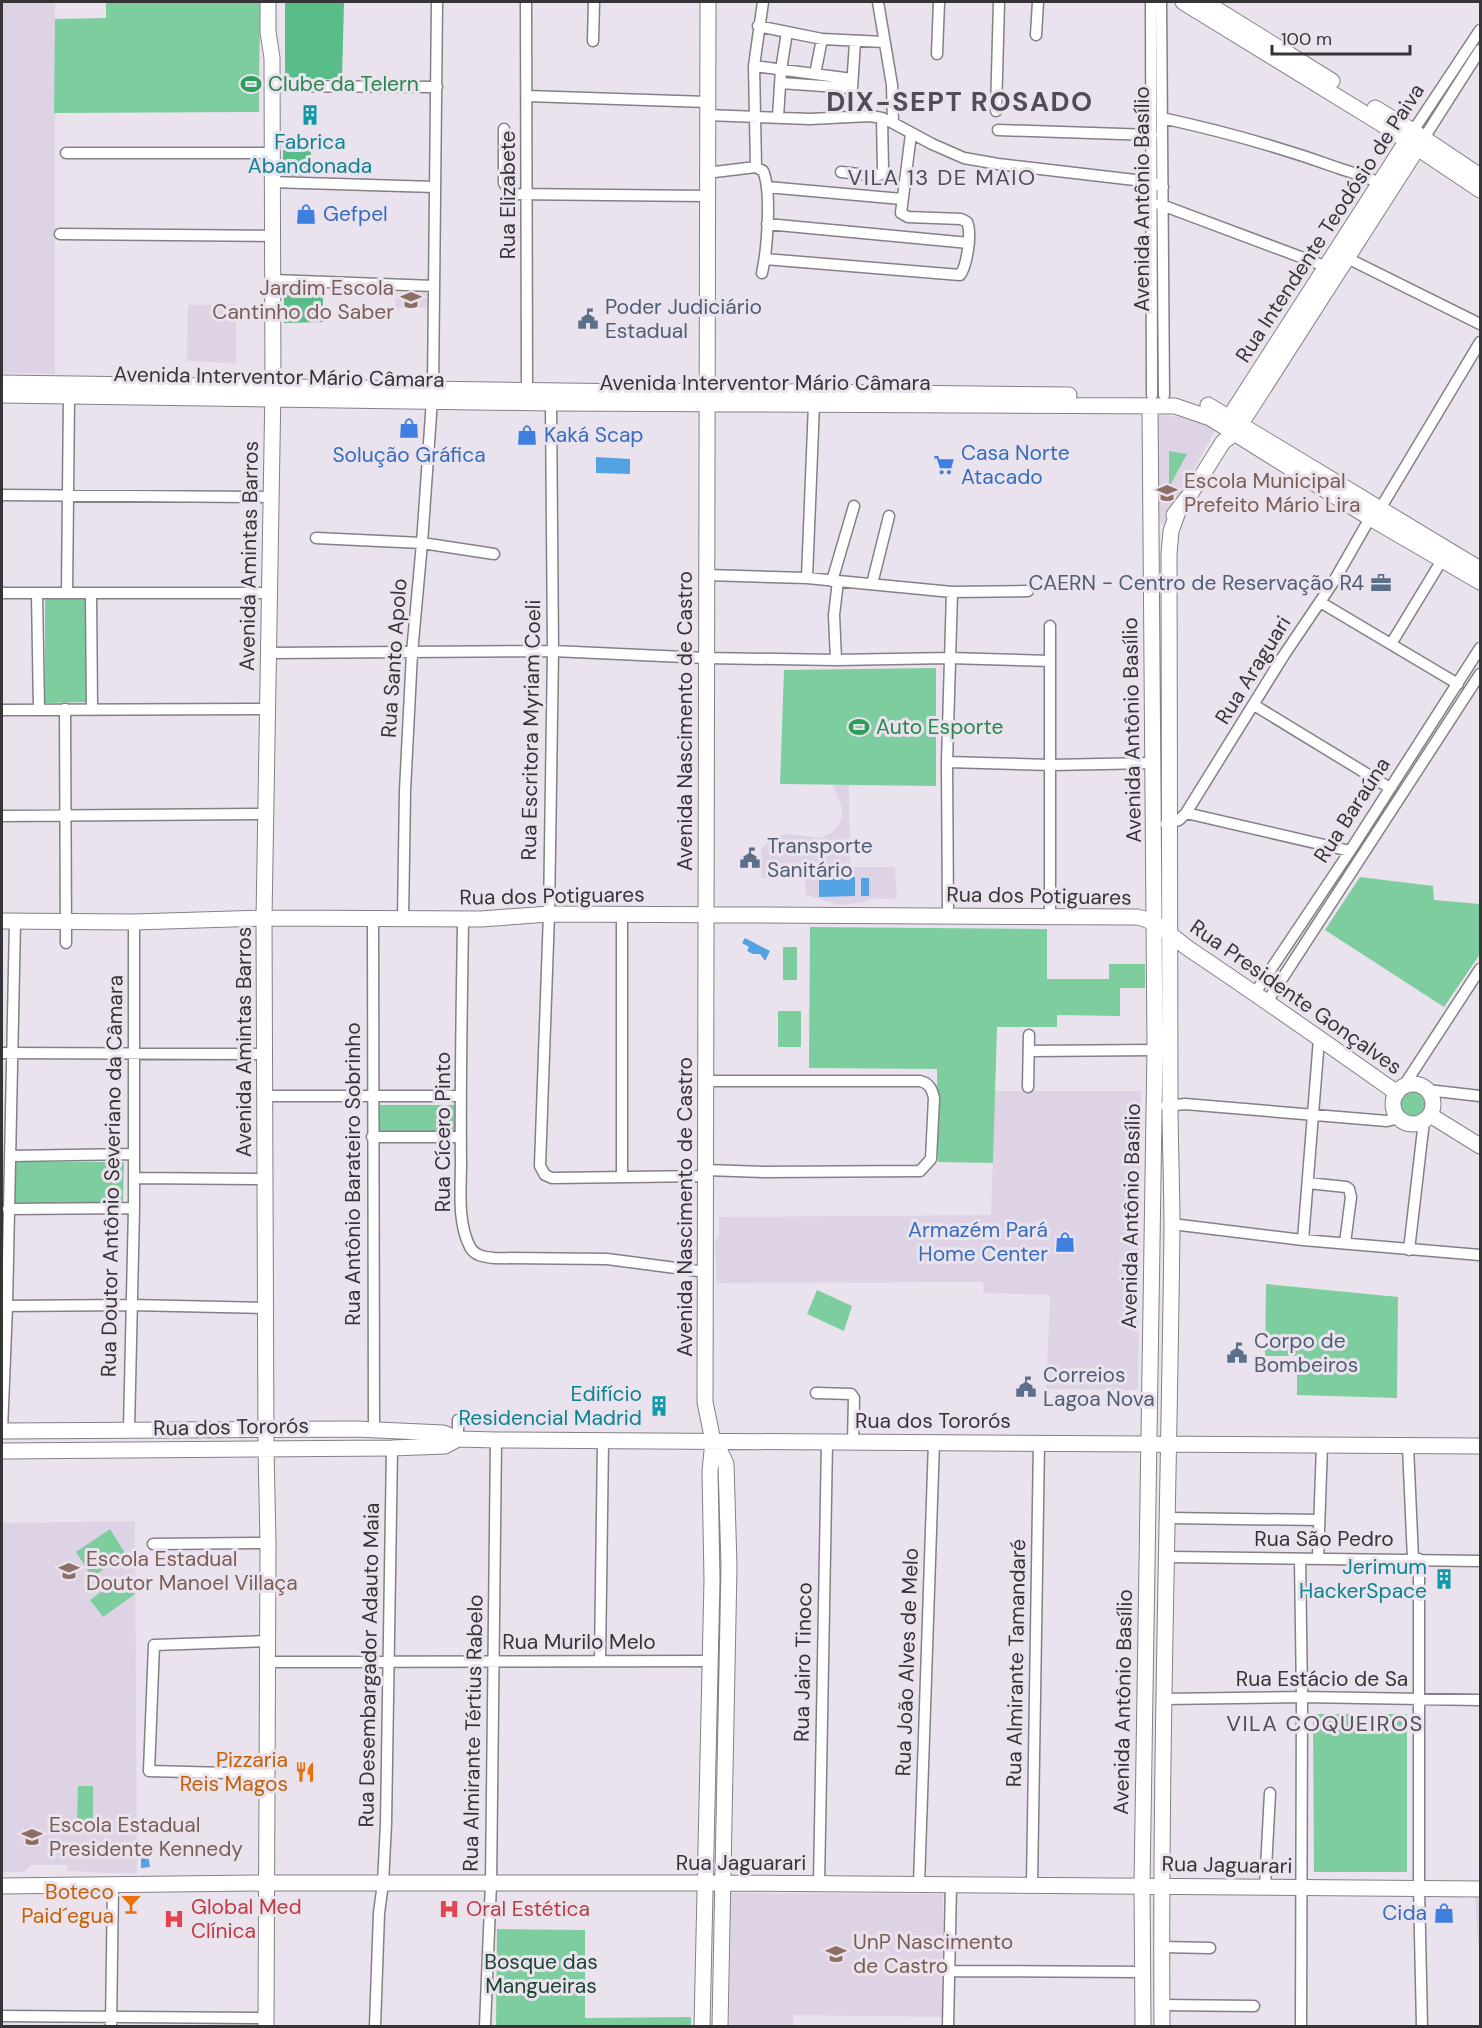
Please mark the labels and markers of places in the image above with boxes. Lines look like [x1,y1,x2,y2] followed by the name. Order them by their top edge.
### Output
[268,70,419,98] place label: Clube da Telern
[239,72,263,96] sports icon: Clube da Telern
[298,103,322,127] building icon: Fabrica Abandonada
[248,128,372,180] place label: Fabrica Abandonada
[323,200,388,228] place label: Gefpel
[294,202,318,226] shop icon: Gefpel
[212,274,394,326] place label: Jardim Escola Cantinho do Saber
[399,288,423,312] school or university icon: Jardim Escola Cantinho do Saber
[605,293,762,345] place label: Poder Judiciário Estadual
[576,307,600,331] public building icon: Poder Judiciário Estadual
[397,416,421,440] shop icon: Solução Gráfica
[544,421,644,449] place label: Kaká Scap
[515,423,539,447] shop icon: Kaká Scap
[961,439,1070,491] place label: Casa Norte Atacado
[332,441,486,469] place label: Solução Gráfica
[932,453,956,477] supermarket icon: Casa Norte Atacado
[1184,467,1360,519] place label: Escola Municipal Prefeito Mário Lira
[1155,481,1179,505] school or university icon: Escola Municipal Prefeito Mário Lira
[1029,569,1364,597] place label: CAERN - Centro de Reservação R4
[1369,571,1393,595] office icon: CAERN - Centro de Reservação R4
[876,713,1003,741] place label: Auto Esporte
[847,715,871,739] sports icon: Auto Esporte
[767,832,873,884] place label: Transporte Sanitário
[738,846,762,870] public building icon: Transporte Sanitário
[908,1216,1048,1268] place label: Armazém Pará Home Center
[1053,1230,1077,1254] shop icon: Armazém Pará Home Center
[1254,1327,1358,1379] place label: Corpo de Bombeiros
[1225,1341,1249,1365] public building icon: Corpo de Bombeiros
[1043,1361,1155,1413] place label: Correios Lagoa Nova
[1014,1375,1038,1399] public building icon: Correios Lagoa Nova
[459,1380,642,1432] place label: Edifício Residencial Madrid
[647,1394,671,1418] building icon: Edifício Residencial Madrid
[86,1545,298,1597] place label: Escola Estadual Doutor Manoel Villaça
[1299,1553,1427,1605] place label: Jerimum HackerSpace
[57,1559,81,1583] school or university icon: Escola Estadual Doutor Manoel Villaça
[1432,1567,1456,1591] building icon: Jerimum HackerSpace
[180,1746,288,1798] place label: Pizzaria Reis Magos
[293,1760,317,1784] restaurant icon: Pizzaria Reis Magos
[49,1811,243,1863] place label: Escola Estadual Presidente Kennedy
[20,1825,44,1849] school or university icon: Escola Estadual Presidente Kennedy
[21,1878,114,1930] place label: Boteco Paid´egua
[119,1892,143,1916] bar icon: Boteco Paid´egua
[191,1893,302,1945] place label: Global Med Clínica
[466,1895,590,1923] place label: Oral Estética
[437,1897,461,1921] hospital icon: Oral Estética
[1382,1899,1427,1927] place label: Cida
[1432,1901,1456,1925] shop icon: Cida
[162,1907,186,1931] hospital icon: Global Med Clínica
[853,1928,1013,1980] place label: UnP Nascimento de Castro
[824,1942,848,1966] school or university icon: UnP Nascimento de Castro

